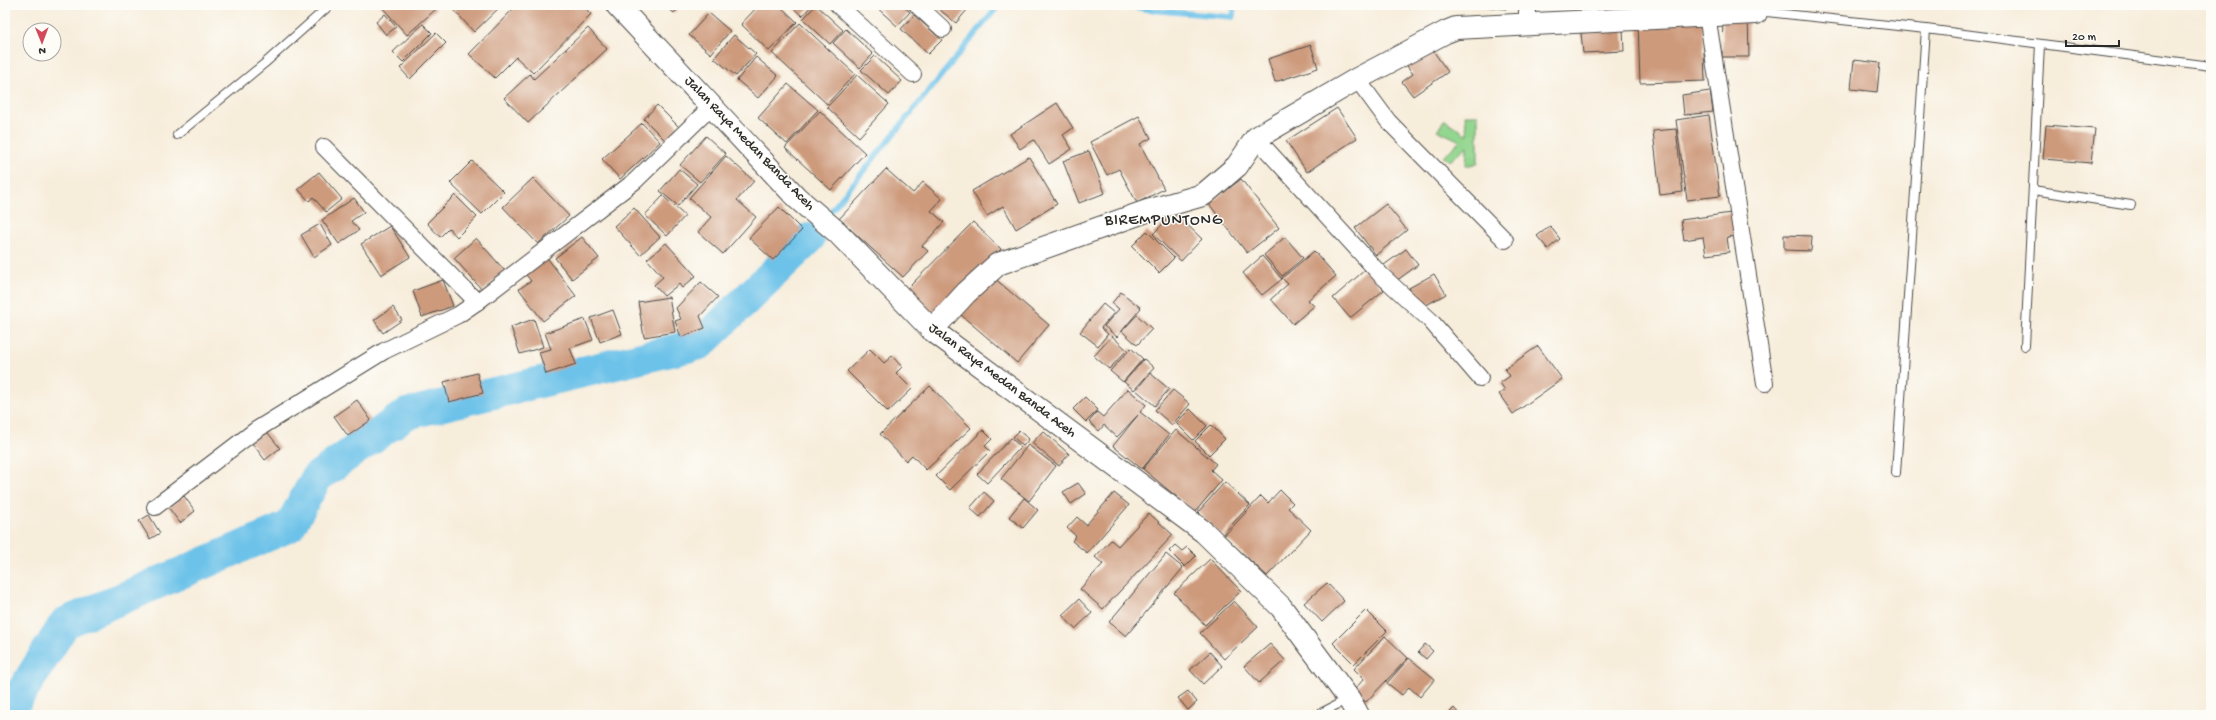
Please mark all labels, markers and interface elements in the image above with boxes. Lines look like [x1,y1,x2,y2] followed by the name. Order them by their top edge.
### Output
[22,22,62,62] north arrow
[2066,22,2119,48] scale bar
[2072,31,2097,45] text: 20 m
[38,44,46,56] text: N
[680,73,818,215] street label: Jalan Raya Medan Banda Aceh
[1104,212,1223,231] district label: BIREMPUNTONG
[925,320,1080,442] street label: Jalan Raya Medan Banda Aceh

